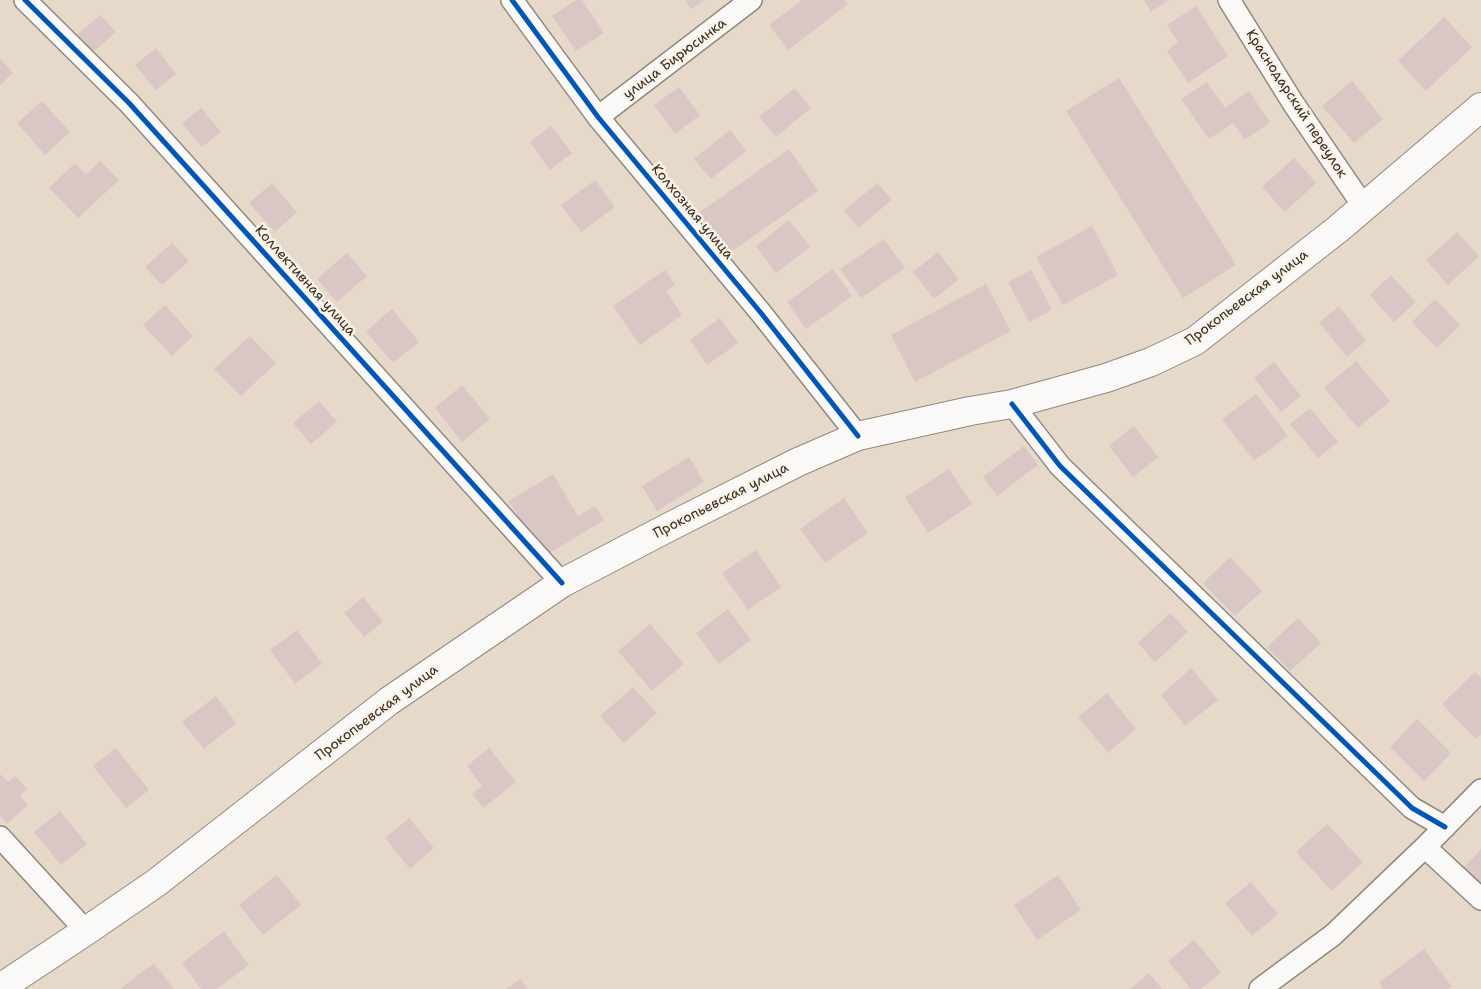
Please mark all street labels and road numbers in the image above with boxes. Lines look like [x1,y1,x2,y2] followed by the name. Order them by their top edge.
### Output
[620,15,730,103] street label: улица Бирюсинка
[1242,27,1350,181] street label: Краснодарский переулок
[647,161,737,263] street label: Колхозная улица
[251,222,359,340] street label: Коллективная улица
[1182,246,1312,350] street label: Прокопьевская улица
[651,460,791,542] street label: Прокопьевская улица
[312,661,442,765] street label: Прокопьевская улица

